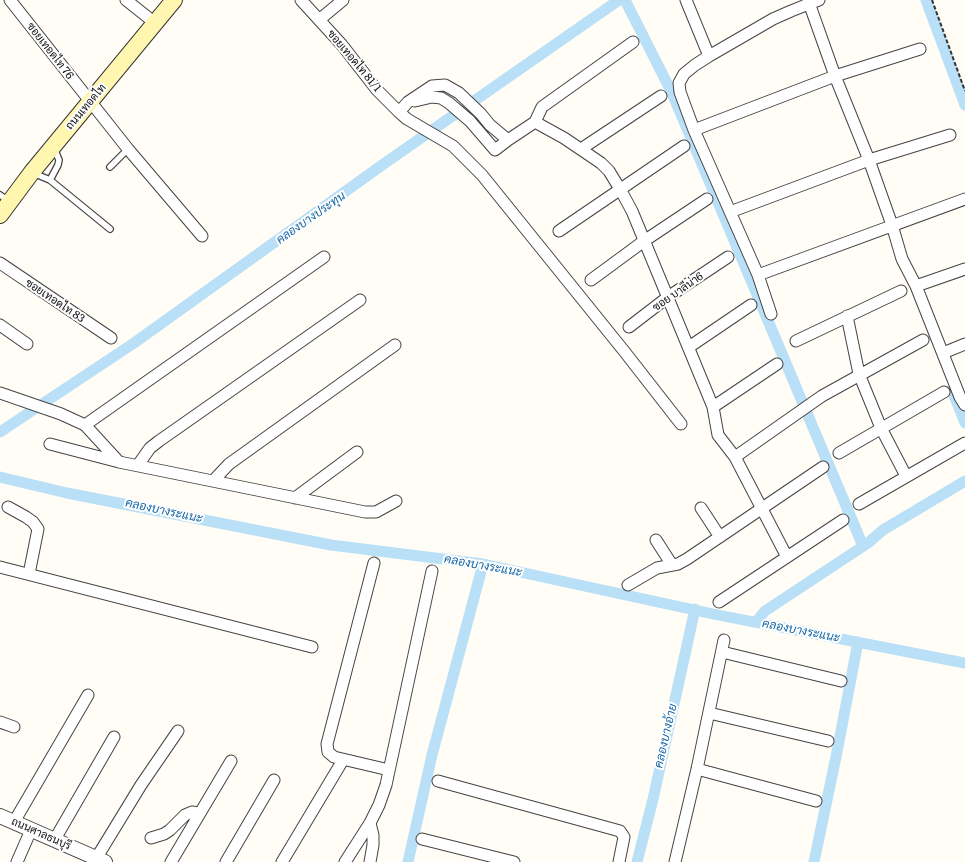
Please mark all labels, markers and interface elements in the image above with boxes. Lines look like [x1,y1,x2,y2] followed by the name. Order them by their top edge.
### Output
[24,20,76,82] street label: ซอยเทอดไท 76
[324,27,384,95] street label: ซอยเทอดไท 81/1
[63,81,109,133] street label: ถนนเทอดไท
[274,189,348,247] water label: คลองบางประทุน
[650,270,706,314] street label: ซอย บาลีน่า6
[23,276,87,326] street label: ซอยเทอดไท 83
[124,496,204,526] water label: คลองบางระแนะ
[443,552,523,580] water label: คลองบางระแนะ
[761,616,841,646] water label: คลองบางระแนะ
[652,703,680,769] water label: คลองบางอ้าย
[9,815,73,853] street label: ถนนศาลธนบุรี

